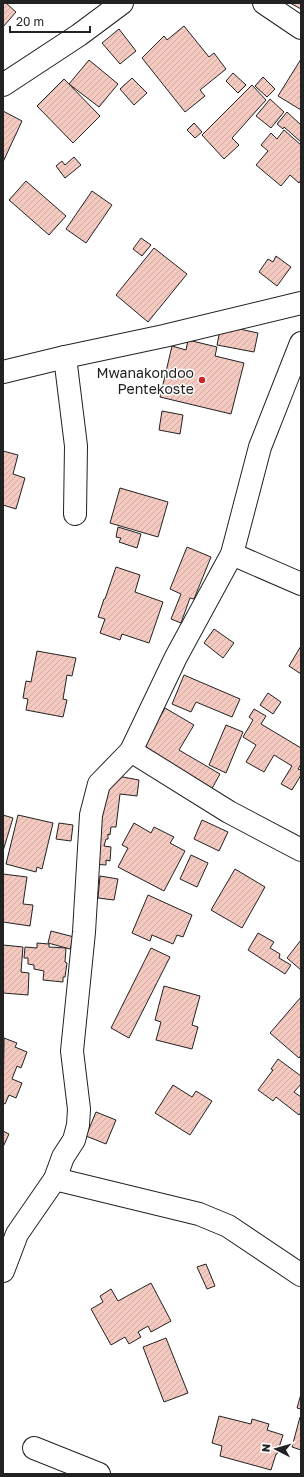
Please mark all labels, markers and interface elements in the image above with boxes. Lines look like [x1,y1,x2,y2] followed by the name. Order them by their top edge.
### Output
[10,8,90,34] scale bar
[16,14,44,29] text: 20 m
[96,364,194,397] place label: Mwanakondoo Pentekoste
[197,375,207,385] marker: Mwanakondoo Pentekoste
[256,1429,296,1469] north arrow
[259,1443,272,1453] text: N

